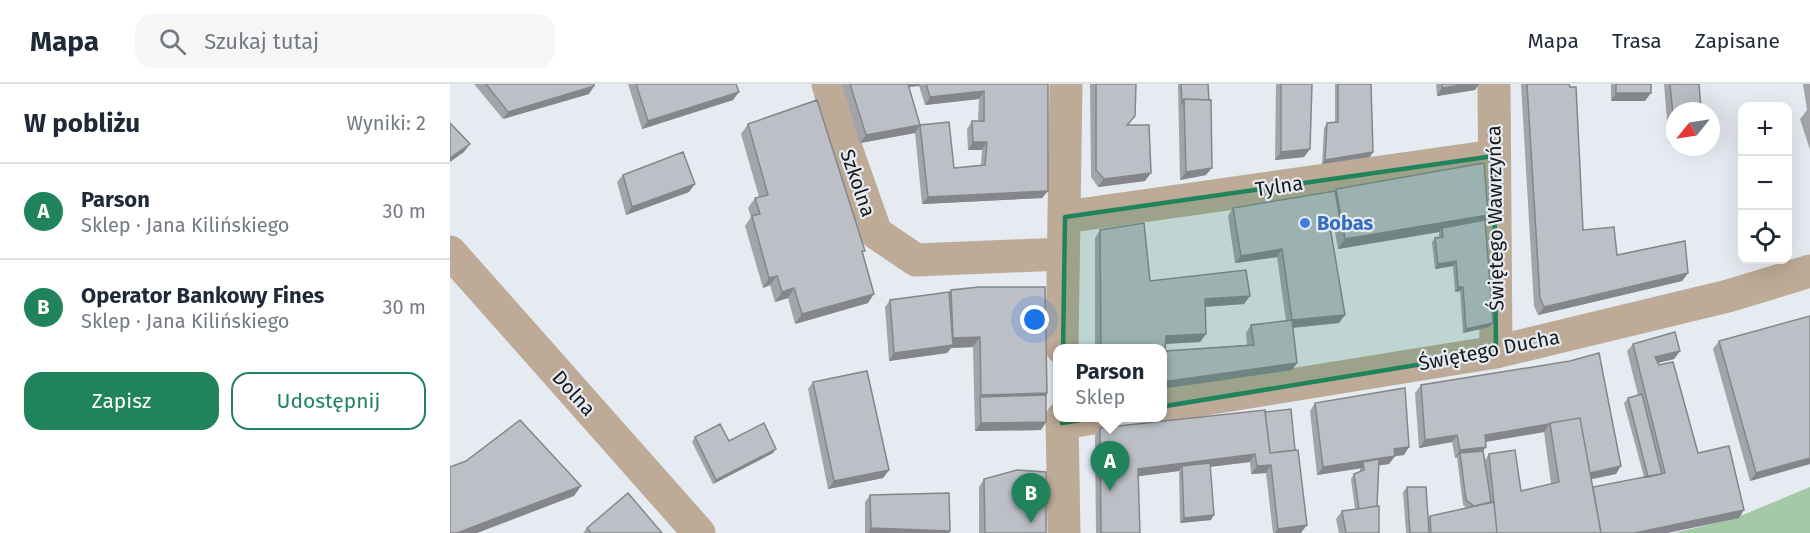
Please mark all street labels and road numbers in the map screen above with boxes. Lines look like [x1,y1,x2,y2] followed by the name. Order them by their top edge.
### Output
[1481,125,1509,311] street label: Świętego Wawrzyńca
[835,146,881,220] street label: Szkolna
[1254,171,1304,201] street label: Tylna
[1416,325,1562,375] street label: Świętego Ducha
[547,365,601,421] street label: Dolna

